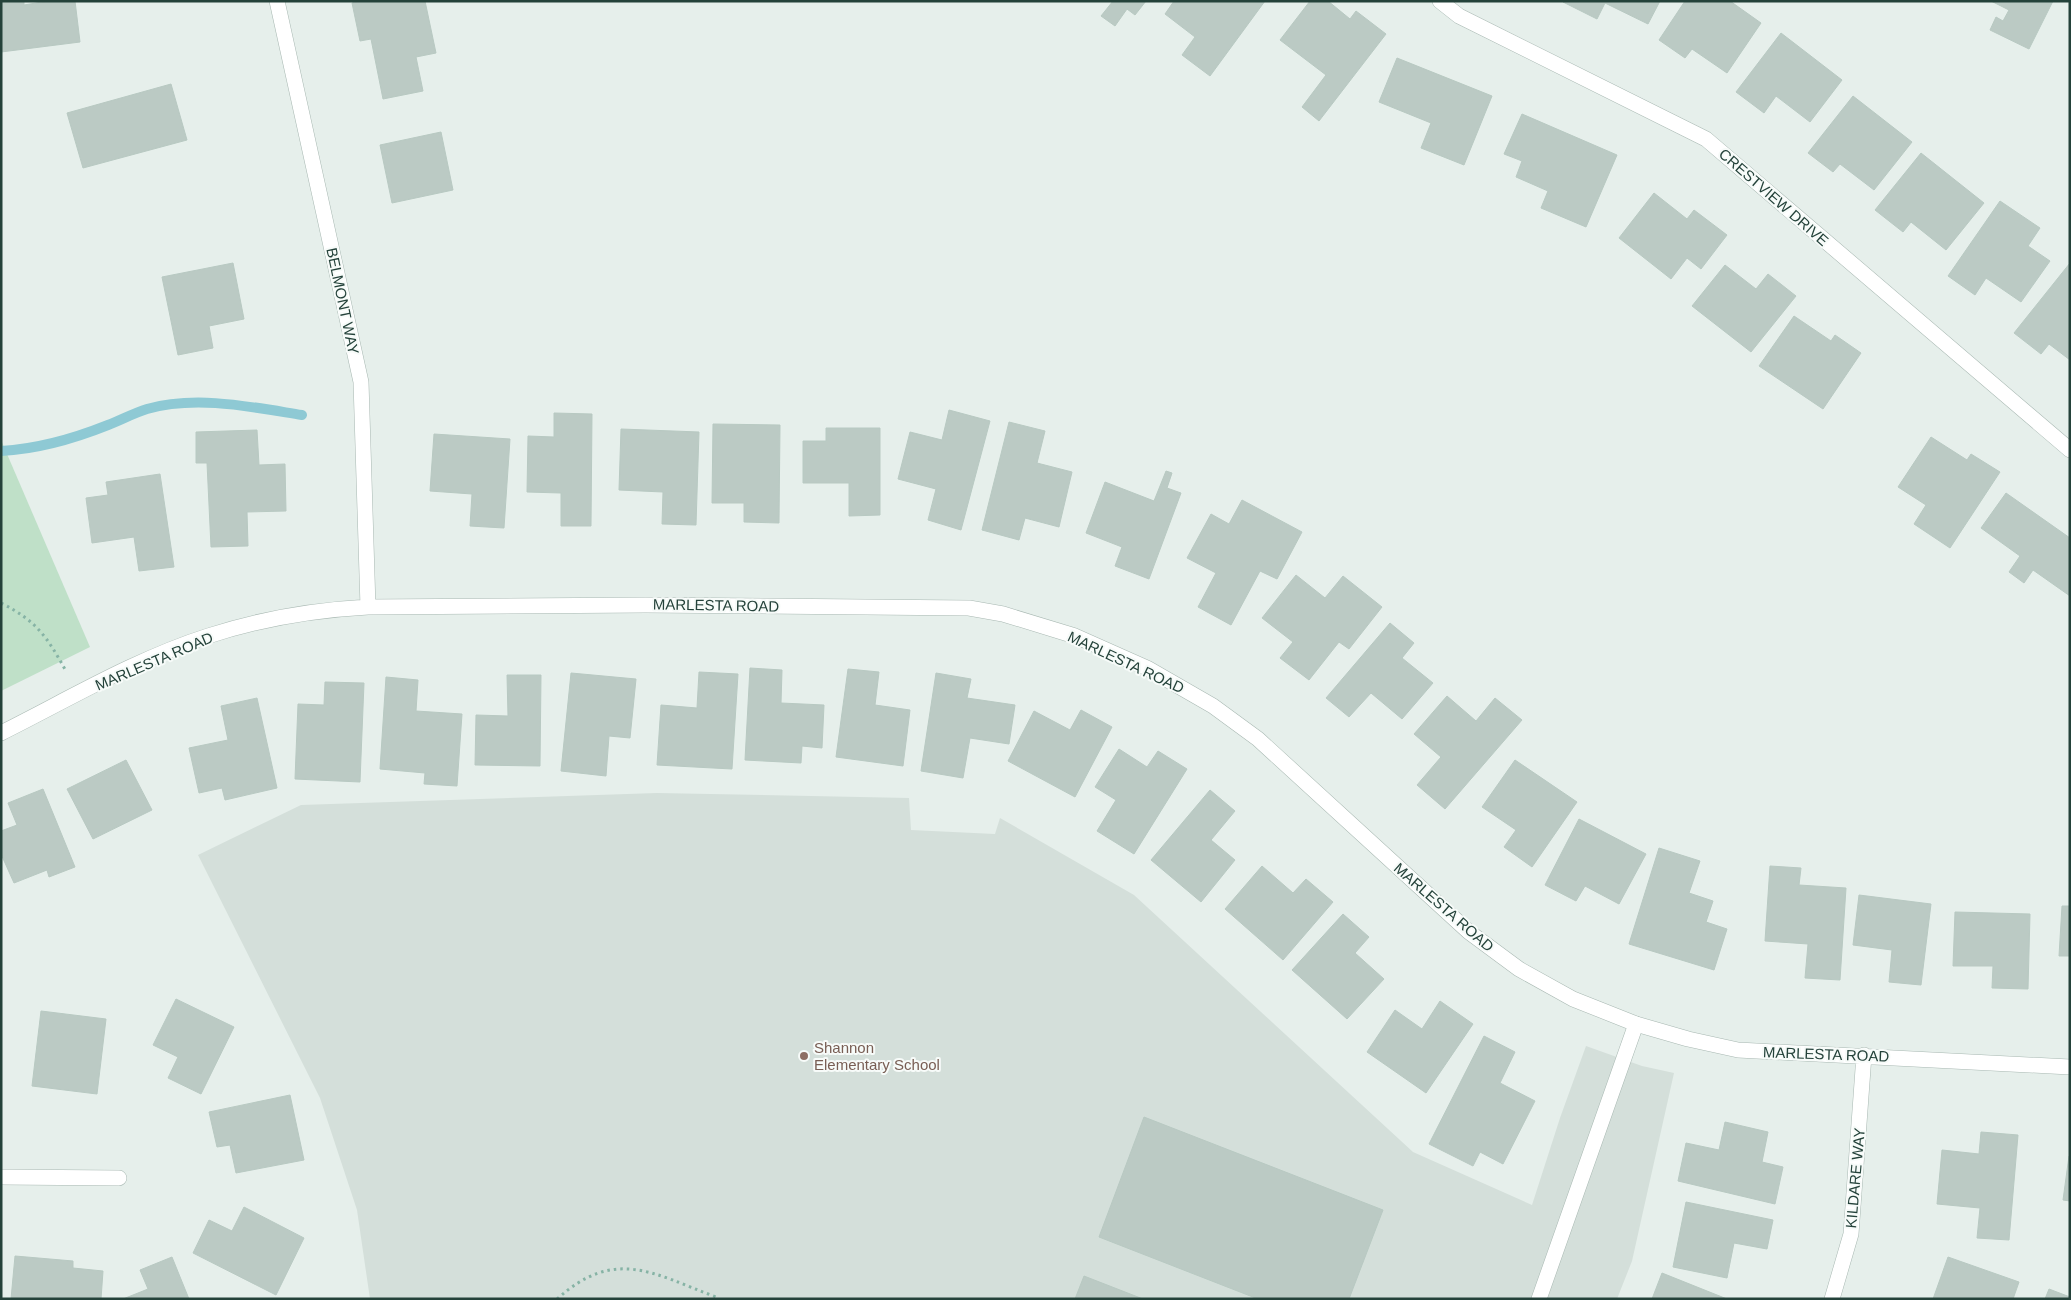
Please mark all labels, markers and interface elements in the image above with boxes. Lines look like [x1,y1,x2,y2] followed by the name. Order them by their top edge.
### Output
[1716,145,1832,249] street label: CRESTVIEW DRIVE
[323,246,363,356] street label: BELMONT WAY
[653,595,780,615] street label: MARLESTA ROAD
[92,628,216,694] street label: MARLESTA ROAD
[1065,628,1187,696] street label: MARLESTA ROAD
[1391,859,1497,955] street label: MARLESTA ROAD
[814,1039,940,1073] place label: Shannon Elementary School
[1763,1043,1890,1065] street label: MARLESTA ROAD
[798,1050,810,1062] marker: Shannon Elementary School
[1842,1127,1868,1229] street label: KILDARE WAY

